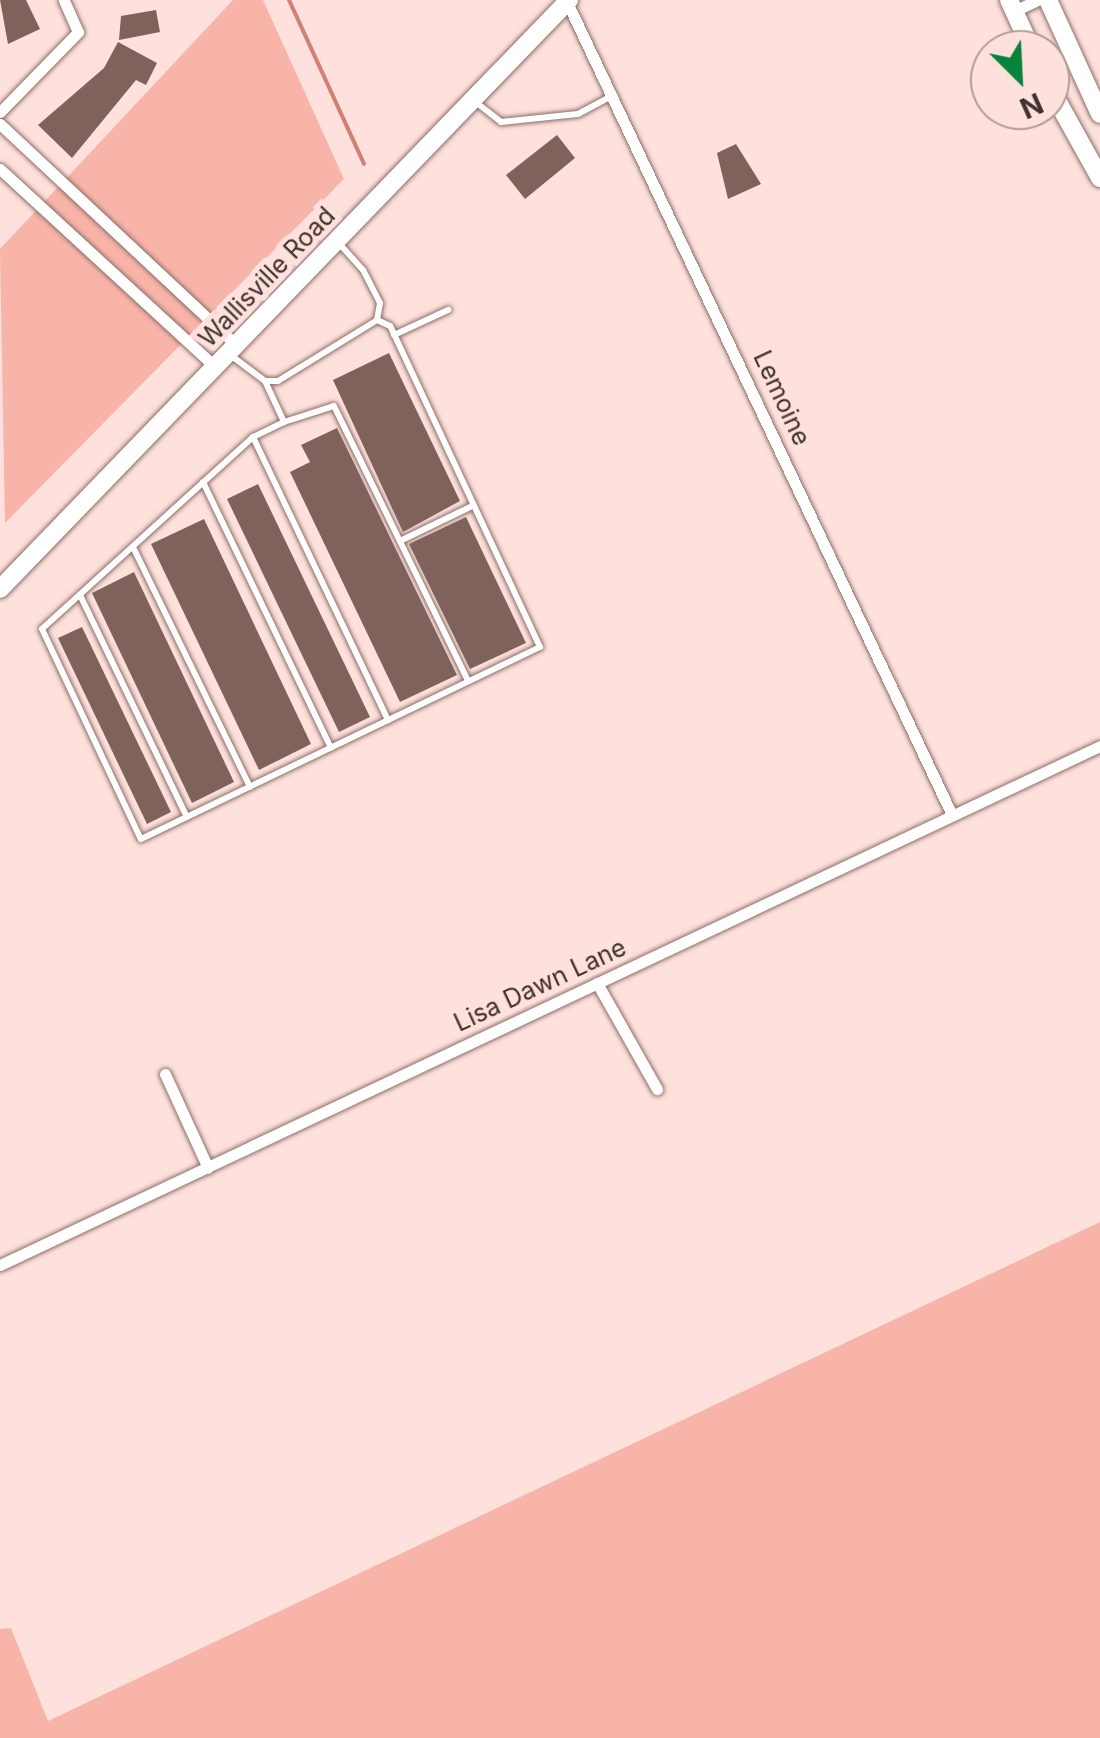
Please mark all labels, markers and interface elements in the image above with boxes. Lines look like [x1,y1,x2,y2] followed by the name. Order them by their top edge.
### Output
[970,30,1070,130] north arrow
[1015,86,1048,125] text: N
[193,201,341,353] street label: Wallisville Road
[747,346,817,450] street label: Lemoine
[449,932,631,1038] street label: Lisa Dawn Lane

